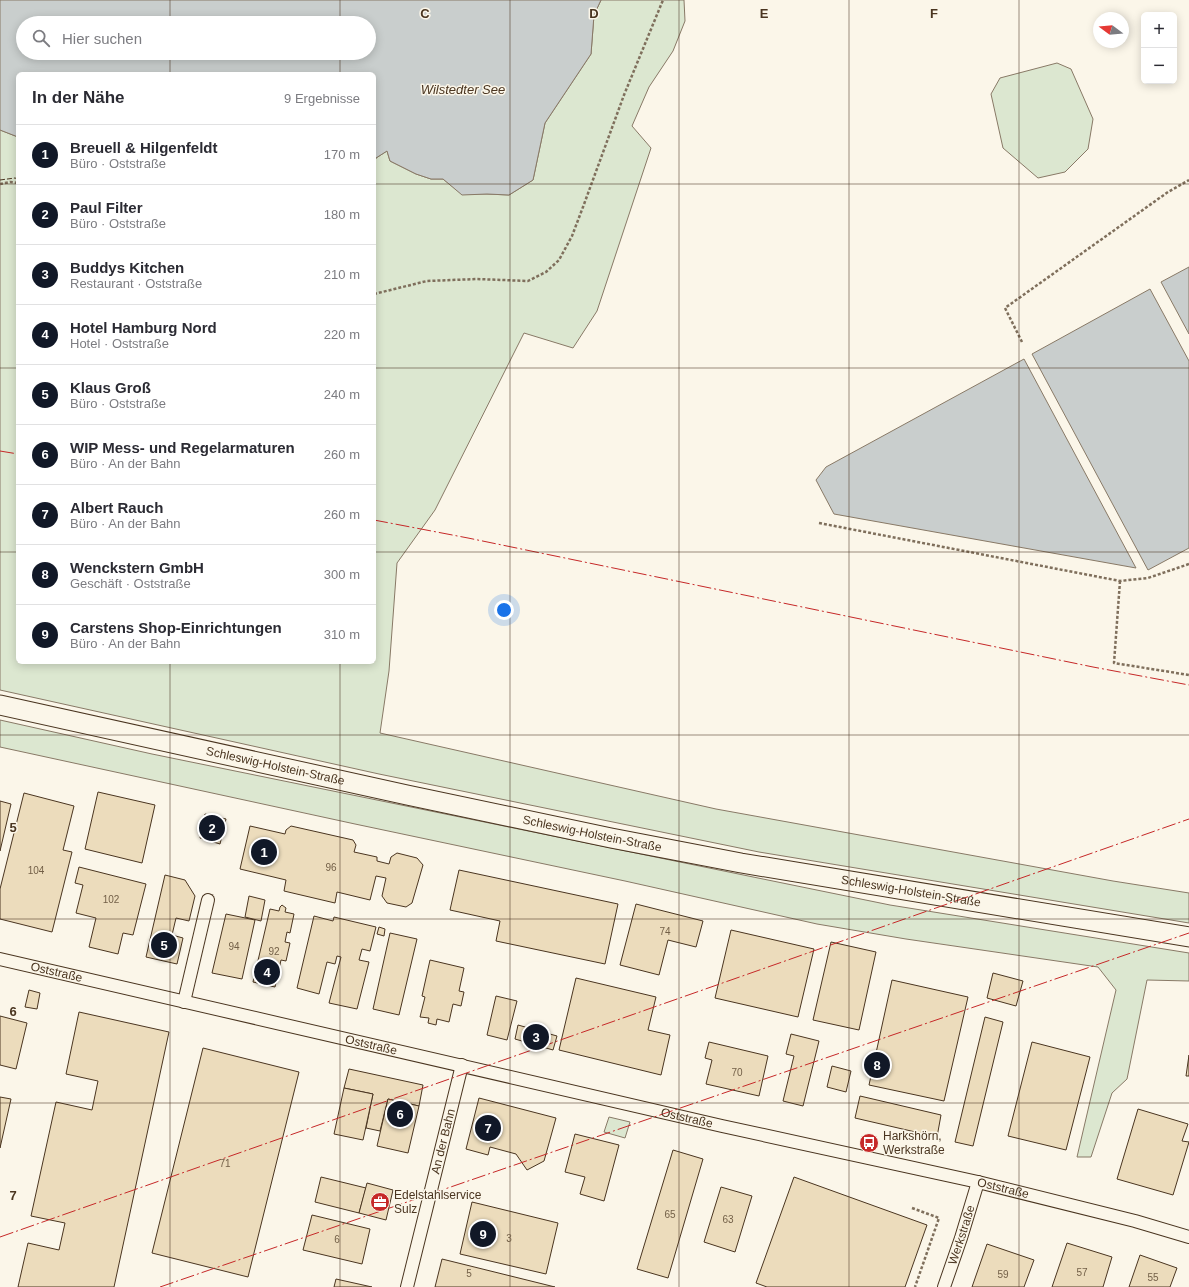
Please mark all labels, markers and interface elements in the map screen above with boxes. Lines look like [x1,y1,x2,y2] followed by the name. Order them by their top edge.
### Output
[420,6,430,21] text: C
[589,6,599,21] text: D
[760,6,769,21] text: E
[930,6,938,21] text: F
[1093,12,1129,48] north arrow
[1141,12,1177,84] map controls
[1141,12,1177,48] button: +
[16,16,376,60] search box
[30,27,52,49] icon: search
[62,30,142,47] text: Hier suchen
[1141,48,1177,84] button: −
[421,82,505,97] water label: Wilstedter See
[32,88,125,107] text: In der Nähe
[284,91,360,106] text: 9 Ergebnisse
[70,139,218,156] text: Breuell & Hilgenfeldt
[41,147,49,162] text: 1
[324,147,360,162] text: 170 m
[70,156,166,171] text: Büro · Oststraße
[70,199,143,216] text: Paul Filter
[41,207,49,222] text: 2
[324,207,360,222] text: 180 m
[70,216,166,231] text: Büro · Oststraße
[70,259,184,276] text: Buddys Kitchen
[41,267,49,282] text: 3
[324,267,360,282] text: 210 m
[70,276,202,291] text: Restaurant · Oststraße
[70,319,217,336] text: Hotel Hamburg Nord
[41,327,49,342] text: 4
[324,327,360,342] text: 220 m
[70,336,169,351] text: Hotel · Oststraße
[70,379,151,396] text: Klaus Groß
[41,387,49,402] text: 5
[324,387,360,402] text: 240 m
[70,396,166,411] text: Büro · Oststraße
[70,439,295,456] text: WIP Mess- und Regelarmaturen
[41,447,49,462] text: 6
[324,447,360,462] text: 260 m
[70,456,181,471] text: Büro · An der Bahn
[70,499,163,516] text: Albert Rauch
[41,507,49,522] text: 7
[324,507,360,522] text: 260 m
[70,516,181,531] text: Büro · An der Bahn
[70,559,204,576] text: Wenckstern GmbH
[41,567,49,582] text: 8
[324,567,360,582] text: 300 m
[70,576,191,591] text: Geschäft · Oststraße
[494,600,514,620] your location
[70,619,282,636] text: Carstens Shop-Einrichtungen
[41,627,49,642] text: 9
[324,627,360,642] text: 310 m
[70,636,181,651] text: Büro · An der Bahn
[205,744,346,788] street label: Schleswig-Holstein-Straße
[199,813,225,843] pin: 2
[521,813,663,855] street label: Schleswig-Holstein-Straße
[9,820,17,835] text: 5
[251,837,277,867] pin: 1
[325,862,337,873] house number: 96
[28,865,45,876] house number: 104
[840,873,982,910] street label: Schleswig-Holstein-Straße
[103,894,120,905] house number: 102
[659,926,671,937] house number: 74
[151,930,177,960] pin: 5
[228,941,240,952] house number: 94
[268,946,280,957] house number: 92
[254,957,280,987] pin: 4
[29,959,84,985] street label: Oststraße
[9,1004,17,1019] text: 6
[523,1022,549,1052] pin: 3
[344,1032,399,1058] street label: Oststraße
[864,1050,890,1080] pin: 8
[731,1067,743,1078] house number: 70
[387,1099,413,1129] pin: 6
[660,1105,714,1131] street label: Oststraße
[428,1107,458,1176] street label: An der Bahn
[475,1113,501,1143] pin: 7
[883,1129,945,1157] place label: Harkshörn, Werkstraße
[858,1132,880,1154] bus stop icon: Harkshörn, Werkstraße
[219,1158,231,1169] house number: 71
[976,1175,1031,1201] street label: Oststraße
[9,1188,17,1203] text: 7
[394,1188,482,1216] place label: Edelstahlservice Sulz
[369,1191,391,1213] office icon: Edelstahlservice Sulz
[945,1203,978,1267] street label: Werkstraße
[664,1209,676,1220] house number: 65
[722,1214,734,1225] house number: 63
[470,1219,496,1249] pin: 9
[506,1233,512,1244] house number: 3
[334,1234,340,1245] house number: 6
[1076,1267,1088,1278] house number: 57
[466,1268,472,1279] house number: 5
[997,1269,1009,1280] house number: 59
[1147,1272,1159,1283] house number: 55

